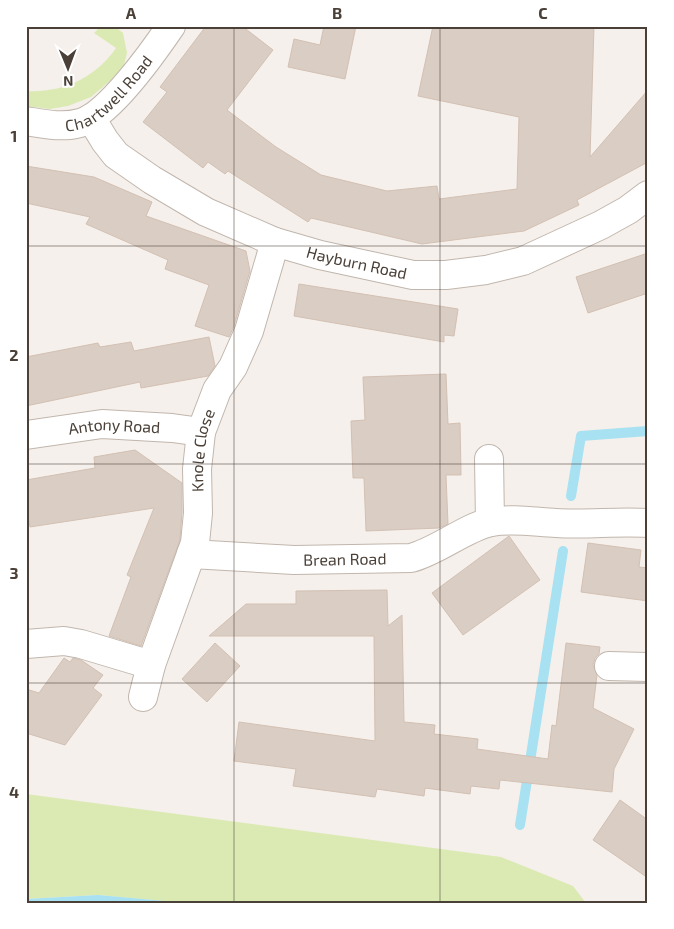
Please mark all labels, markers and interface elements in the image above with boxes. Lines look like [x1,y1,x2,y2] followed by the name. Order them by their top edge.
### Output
[126,3,137,22] text: A
[332,3,342,22] text: B
[538,3,548,22] text: C
[42,42,92,92] north arrow
[64,51,156,134] street label: Chartwell Road
[63,73,73,90] text: N
[11,126,17,145] text: 1
[304,242,409,282] street label: Hayburn Road
[9,345,19,364] text: 2
[187,406,218,492] street label: Knole Close
[67,414,161,438] street label: Antony Road
[303,548,387,569] street label: Brean Road
[9,563,19,582] text: 3
[9,782,19,801] text: 4

